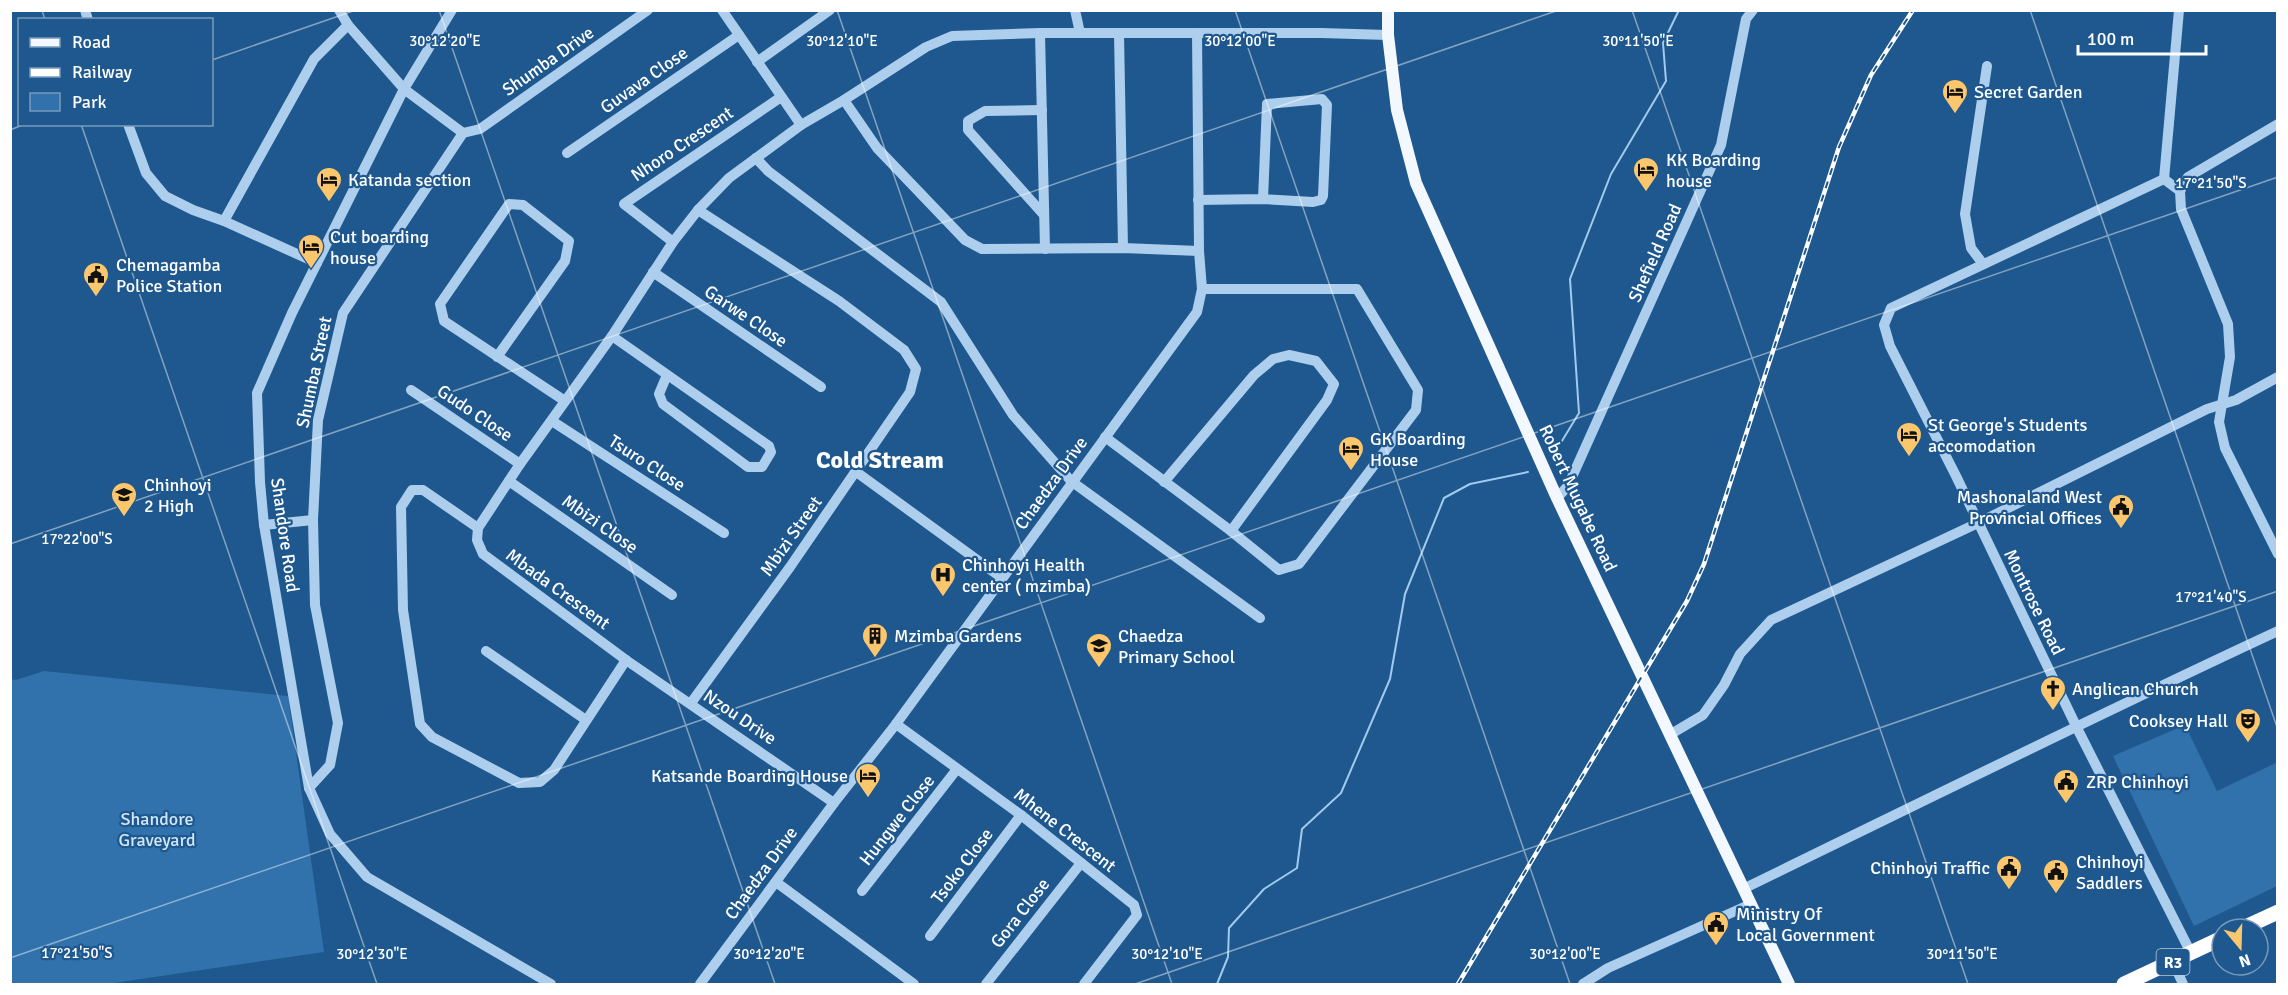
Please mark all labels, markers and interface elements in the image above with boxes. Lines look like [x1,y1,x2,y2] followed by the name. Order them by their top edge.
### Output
[18,18,213,126] legend
[2078,18,2206,56] scale bar
[498,21,598,101] street label: Shumba Drive
[2087,28,2134,50] text: 100 m
[72,31,111,53] text: Road
[409,32,481,50] text: 30°12'20"E
[806,32,878,50] text: 30°12'10"E
[1204,32,1276,50] text: 30°12'00"E
[1602,32,1674,50] text: 30°11'50"E
[596,42,692,118] street label: Guvava Close
[72,61,133,83] text: Railway
[1940,77,1970,115] hotel icon: Secret Garden
[1974,81,2083,103] place label: Secret Garden
[72,91,107,113] text: Park
[627,102,737,186] street label: Nhoro Crescent
[1666,149,1761,192] place label: KK Boarding house
[1631,155,1661,193] hotel icon: KK Boarding house
[314,165,344,203] hotel icon: Katanda section
[348,169,471,191] place label: Katanda section
[2175,174,2247,192] text: 17°21'50"S
[1623,200,1687,306] street label: Shefield Road
[330,226,429,269] place label: Cut boarding house
[296,232,326,270] hotel icon: Cut boarding house
[116,254,222,297] place label: Chemagamba Police Station
[81,260,111,298] public building icon: Chemagamba Police Station
[700,280,792,352] street label: Garwe Close
[291,314,337,430] street label: Shumba Street
[433,380,517,446] street label: Gudo Close
[1928,414,2088,457] place label: St George's Students accomodation
[1894,420,1924,458] hotel icon: St George's Students accomodation
[1534,421,1622,575] street label: Robert Mugabe Road
[1370,428,1466,471] place label: GK Boarding House
[605,430,689,496] street label: Tsuro Close
[1010,432,1092,534] street label: Chaedza Drive
[1336,434,1366,472] hotel icon: GK Boarding House
[816,445,944,475] district label: Cold Stream
[144,474,212,517] place label: Chinhoyi 2 High
[266,476,304,594] street label: Shandore Road
[109,480,139,518] school or university icon: Chinhoyi 2 High
[1957,486,2102,529] place label: Mashonaland West Provincial Offices
[558,490,642,558] street label: Mbizi Close
[755,492,827,580] street label: Mbizi Street
[2106,492,2136,530] public building icon: Mashonaland West Provincial Offices
[41,530,113,548] text: 17°22'00"S
[502,544,614,634] street label: Mbada Crescent
[1999,545,2069,659] street label: Montrose Road
[962,554,1091,597] place label: Chinhoyi Health center ( mzimba)
[928,560,958,598] hospital icon: Chinhoyi Health center ( mzimba)
[2175,588,2247,606] text: 17°21'40"S
[860,621,890,659] building icon: Mzimba Gardens
[894,625,1022,647] place label: Mzimba Gardens
[1118,625,1235,668] place label: Chaedza Primary School
[1084,631,1114,669] school or university icon: Chaedza Primary School
[2038,674,2068,712] church icon: Anglican Church
[2072,678,2199,700] place label: Anglican Church
[699,685,781,749] street label: Nzou Drive
[2233,706,2263,744] theatre icon: Cooksey Hall
[2129,710,2228,732] place label: Cooksey Hall
[853,761,883,799] hotel icon: Katsande Boarding House
[651,765,848,787] place label: Katsande Boarding House
[2051,767,2081,805] public building icon: ZRP Chinhoyi
[855,770,939,870] street label: Hungwe Close
[2086,771,2189,793] place label: ZRP Chinhoyi
[1009,783,1121,877] street label: Mhene Crescent
[119,808,195,851] park label: Shandore Graveyard
[720,822,802,924] street label: Chaedza Drive
[926,824,998,908] street label: Tsoko Close
[2076,851,2144,894] place label: Chinhoyi Saddlers
[1994,853,2024,891] public building icon: Chinhoyi Traffic
[1870,857,1990,879] place label: Chinhoyi Traffic
[2041,857,2071,895] public building icon: Chinhoyi Saddlers
[986,874,1054,952] street label: Gora Close
[1736,903,1875,946] place label: Ministry Of Local Government
[1701,909,1731,947] public building icon: Ministry Of Local Government
[2210,917,2270,977] north arrow
[41,944,113,962] text: 17°21'50"S
[336,945,408,963] text: 30°12'30"E
[733,945,805,963] text: 30°12'20"E
[1131,945,1203,963] text: 30°12'10"E
[1529,945,1601,963] text: 30°12'00"E
[1926,945,1998,963] text: 30°11'50"E
[2156,949,2190,975] road number: R3
[2236,949,2253,972] text: N

